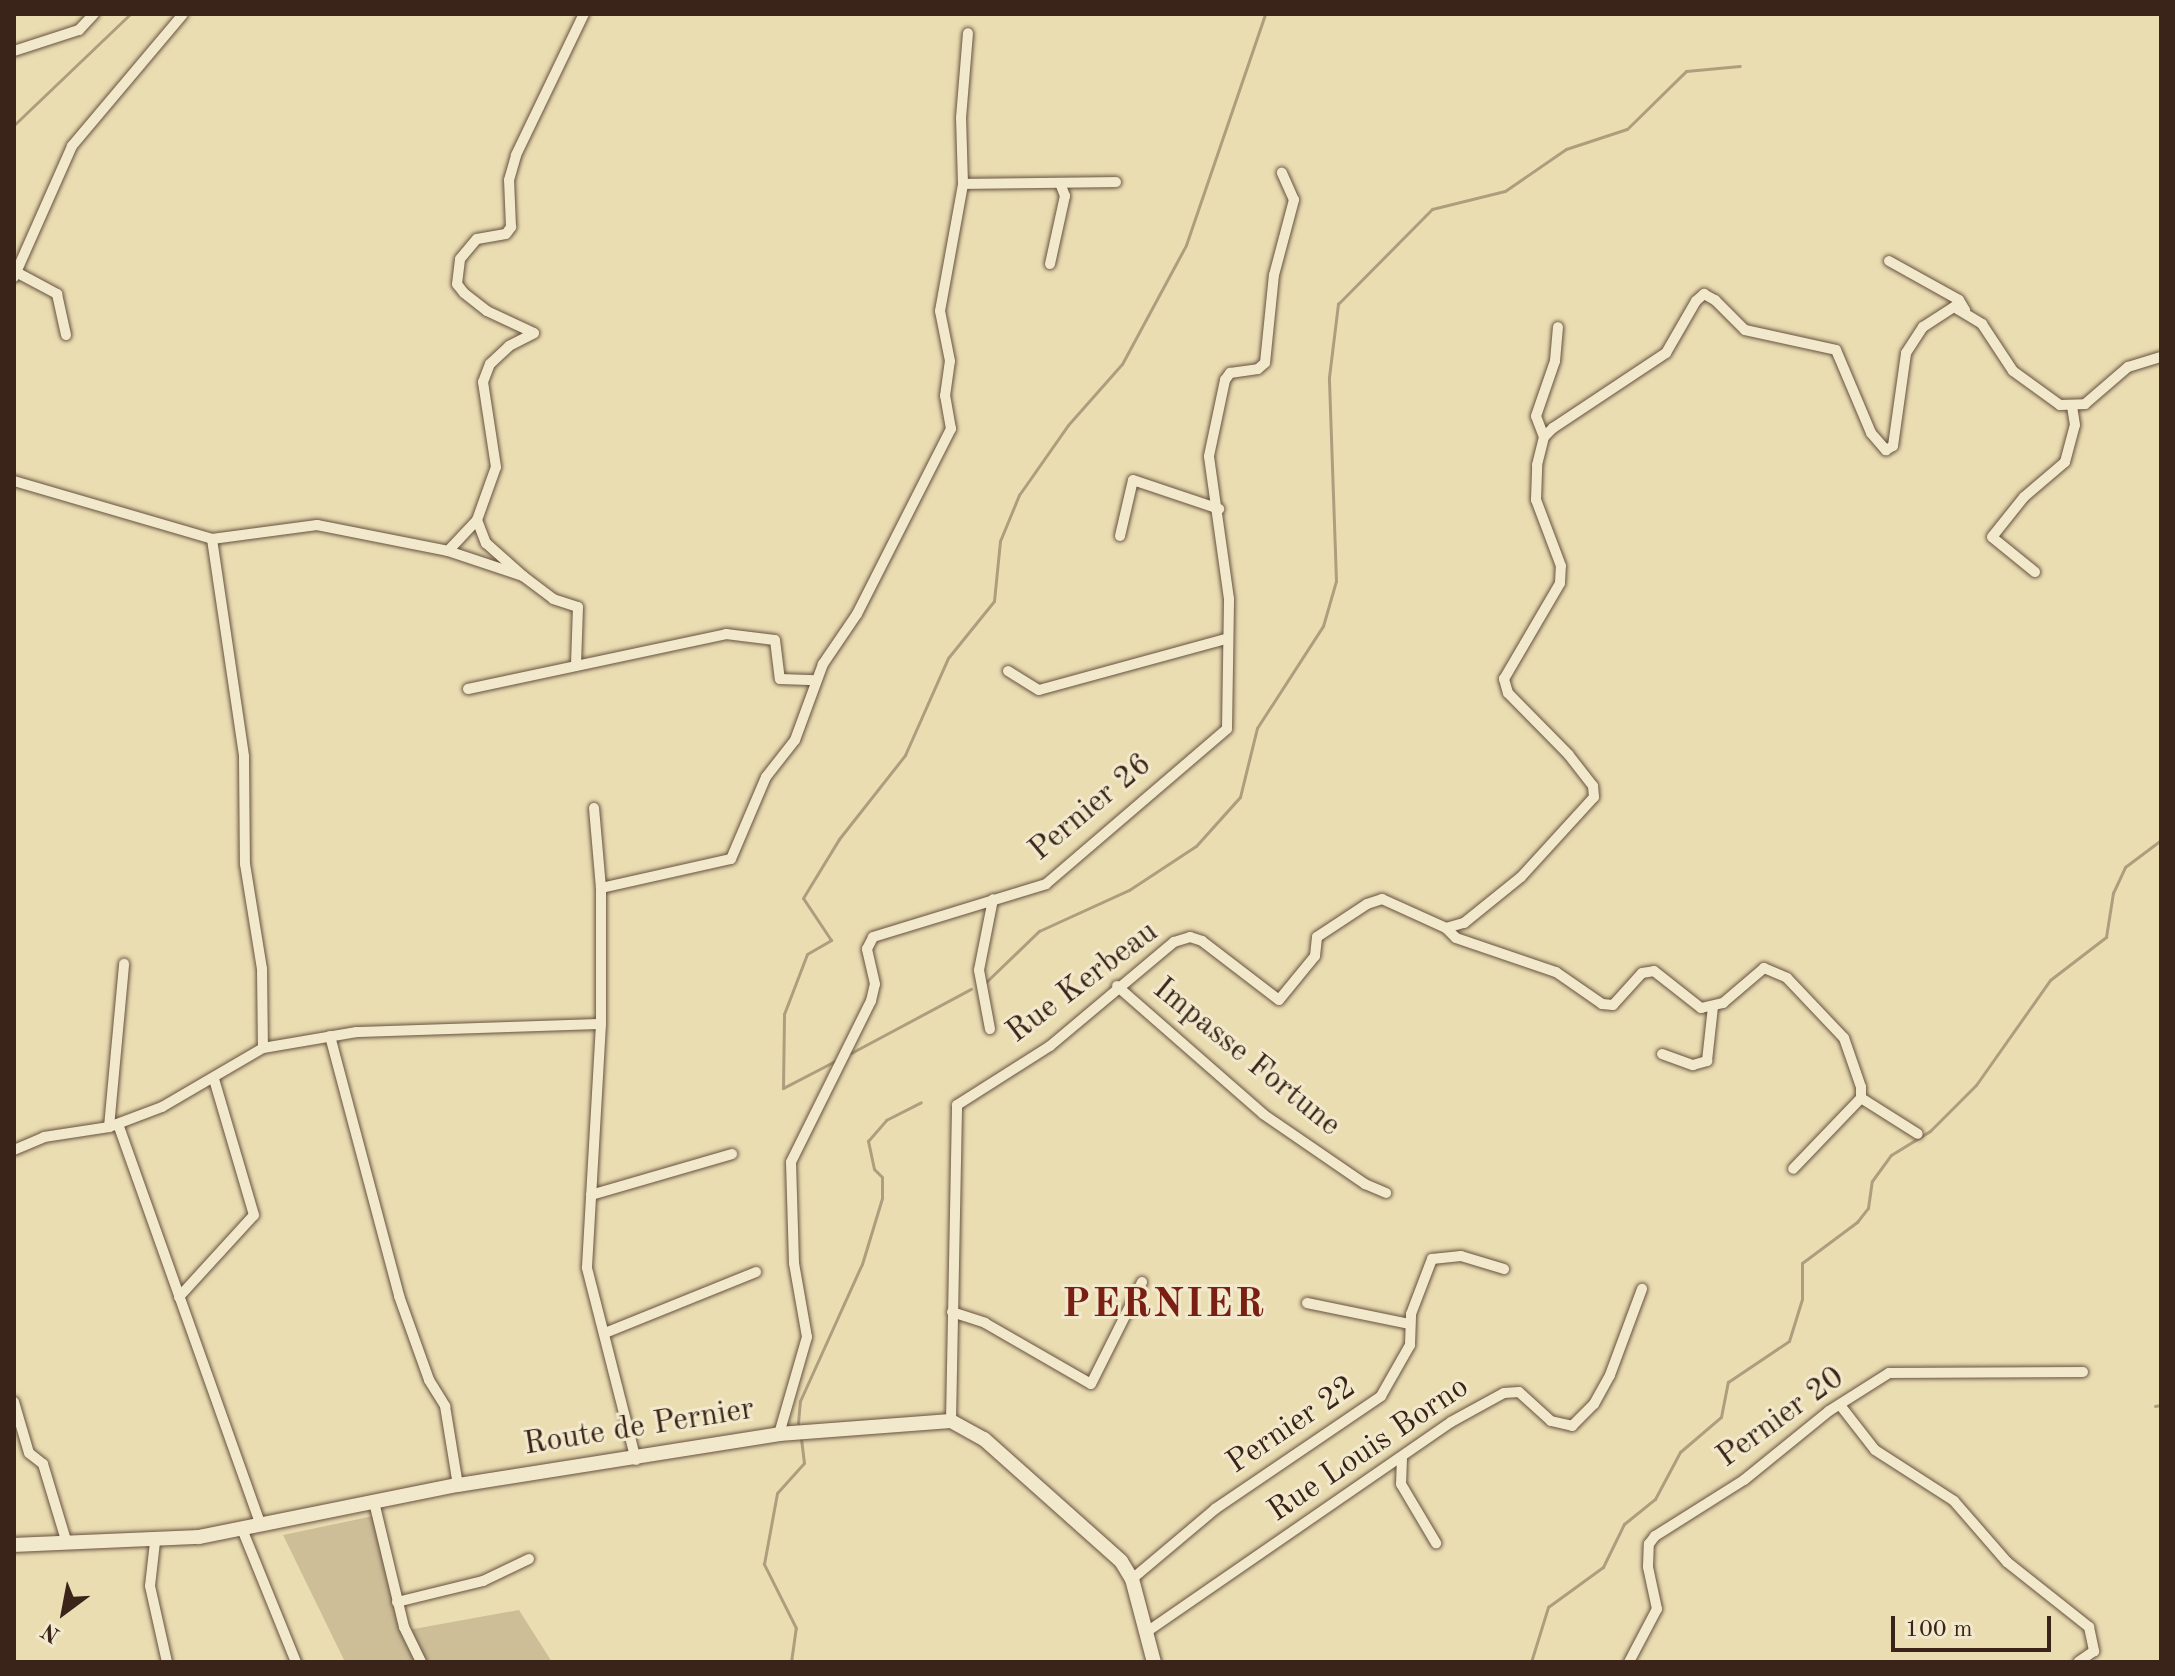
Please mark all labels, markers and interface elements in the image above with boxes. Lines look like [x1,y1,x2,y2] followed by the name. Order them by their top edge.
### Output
[1022,746,1160,870] street label: Pernier 26
[1000,914,1166,1052] street label: Rue Kerbeau
[1144,971,1348,1145] street label: Impasse Fortune
[1062,1282,1266,1330] district label: PERNIER
[1710,1359,1852,1477] street label: Pernier 20
[1220,1369,1364,1483] street label: Pernier 22
[1261,1369,1477,1531] street label: Rue Louis Borno
[521,1391,757,1465] street label: Route de Pernier
[24,1572,104,1652] north arrow
[1895,1600,2055,1650] scale bar
[1905,1618,1973,1642] text: 100 m
[38,1619,64,1646] text: N

